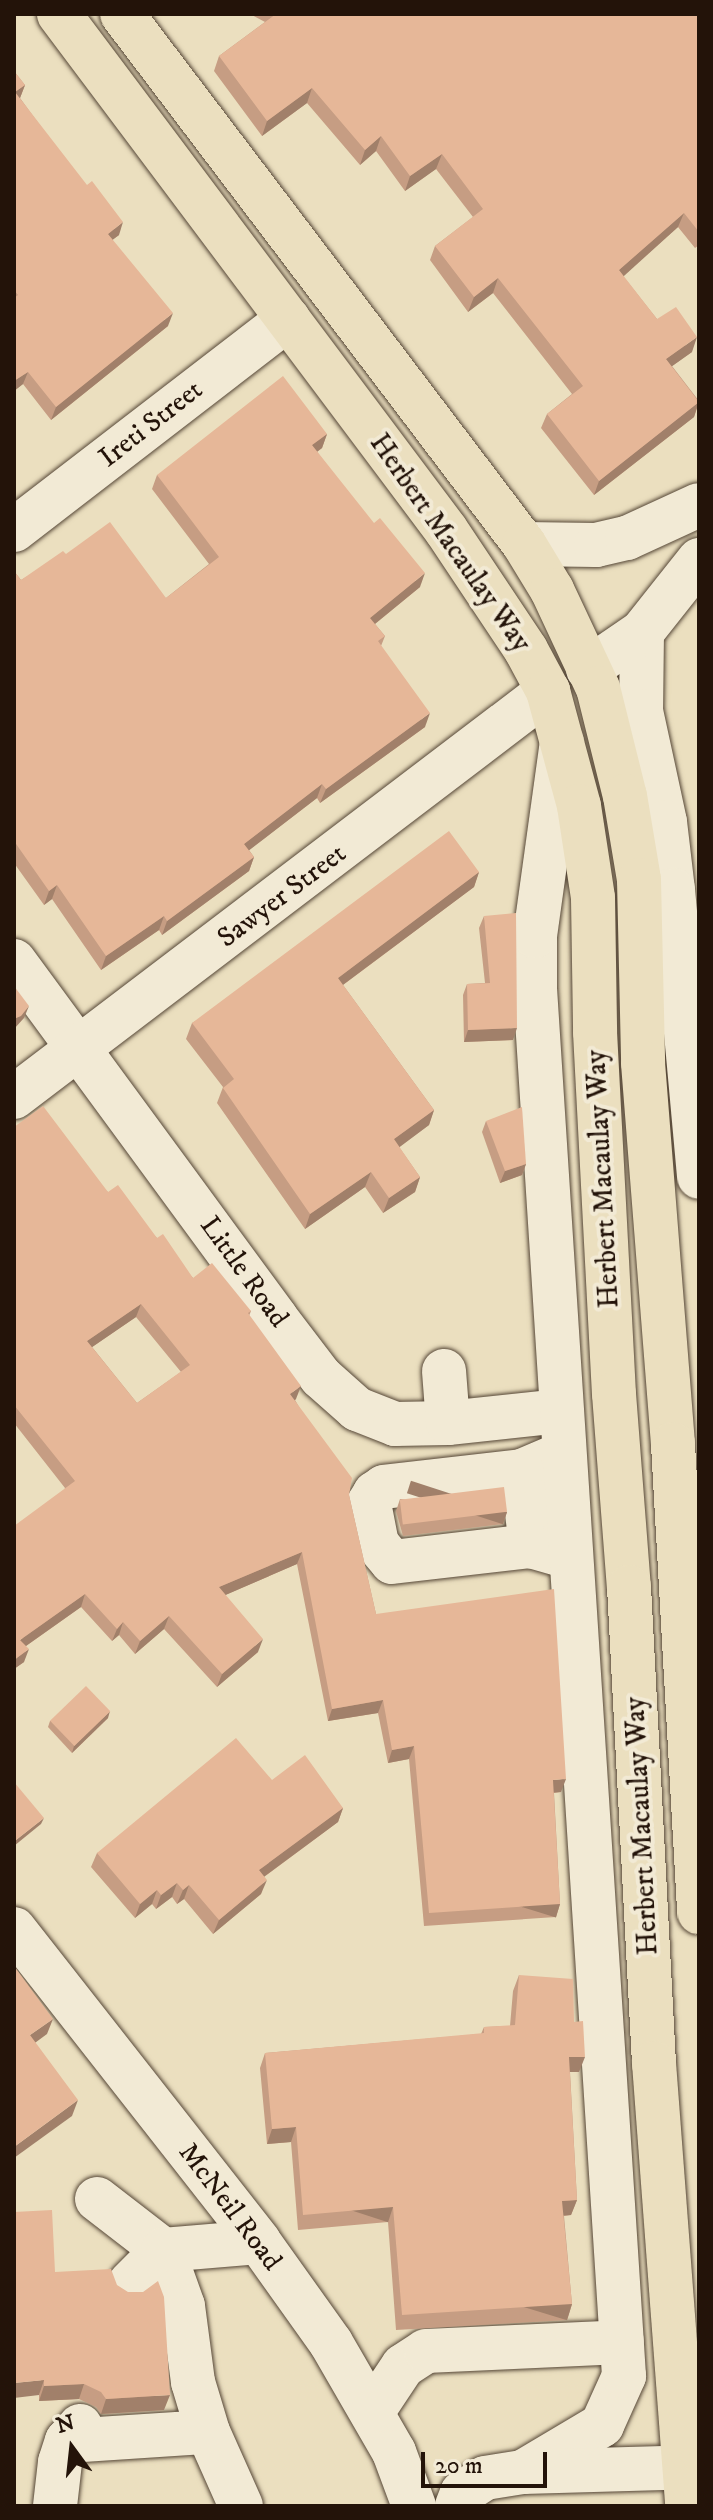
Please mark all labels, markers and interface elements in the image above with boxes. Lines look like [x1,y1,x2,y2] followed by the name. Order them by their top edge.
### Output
[93,373,209,475] street label: Ireti Street
[362,427,538,659] street label: Herbert Macaulay Way
[211,837,353,955] street label: Sawyer Street
[579,1049,627,1309] street label: Herbert Macaulay Way
[192,1210,296,1334] street label: Little Road
[618,1696,666,1956] street label: Herbert Macaulay Way
[171,2137,289,2277] street label: McNeil Road
[32,2408,112,2488] north arrow
[53,2409,78,2440] text: N
[425,2436,551,2486] scale bar
[435,2451,483,2481] text: 20 m

